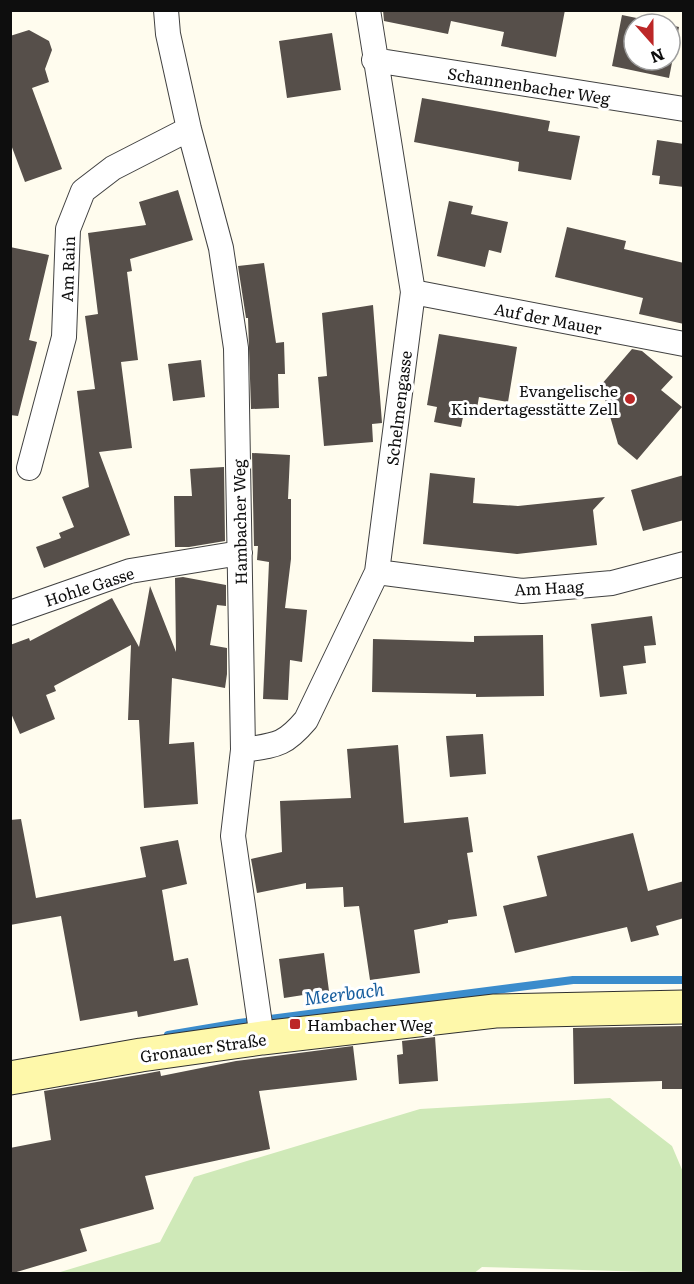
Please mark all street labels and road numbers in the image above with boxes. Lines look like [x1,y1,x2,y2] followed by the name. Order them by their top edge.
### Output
[446,60,612,110] street label: Schannenbacher Weg
[54,235,80,302] street label: Am Rain
[492,296,604,340] street label: Auf der Mauer
[379,349,417,467] street label: Schelmengasse
[226,459,252,585] street label: Hambacher Weg
[41,560,137,612] street label: Hohle Gasse
[514,573,585,601] street label: Am Haag
[138,1026,268,1068] street label: Gronauer Straße

